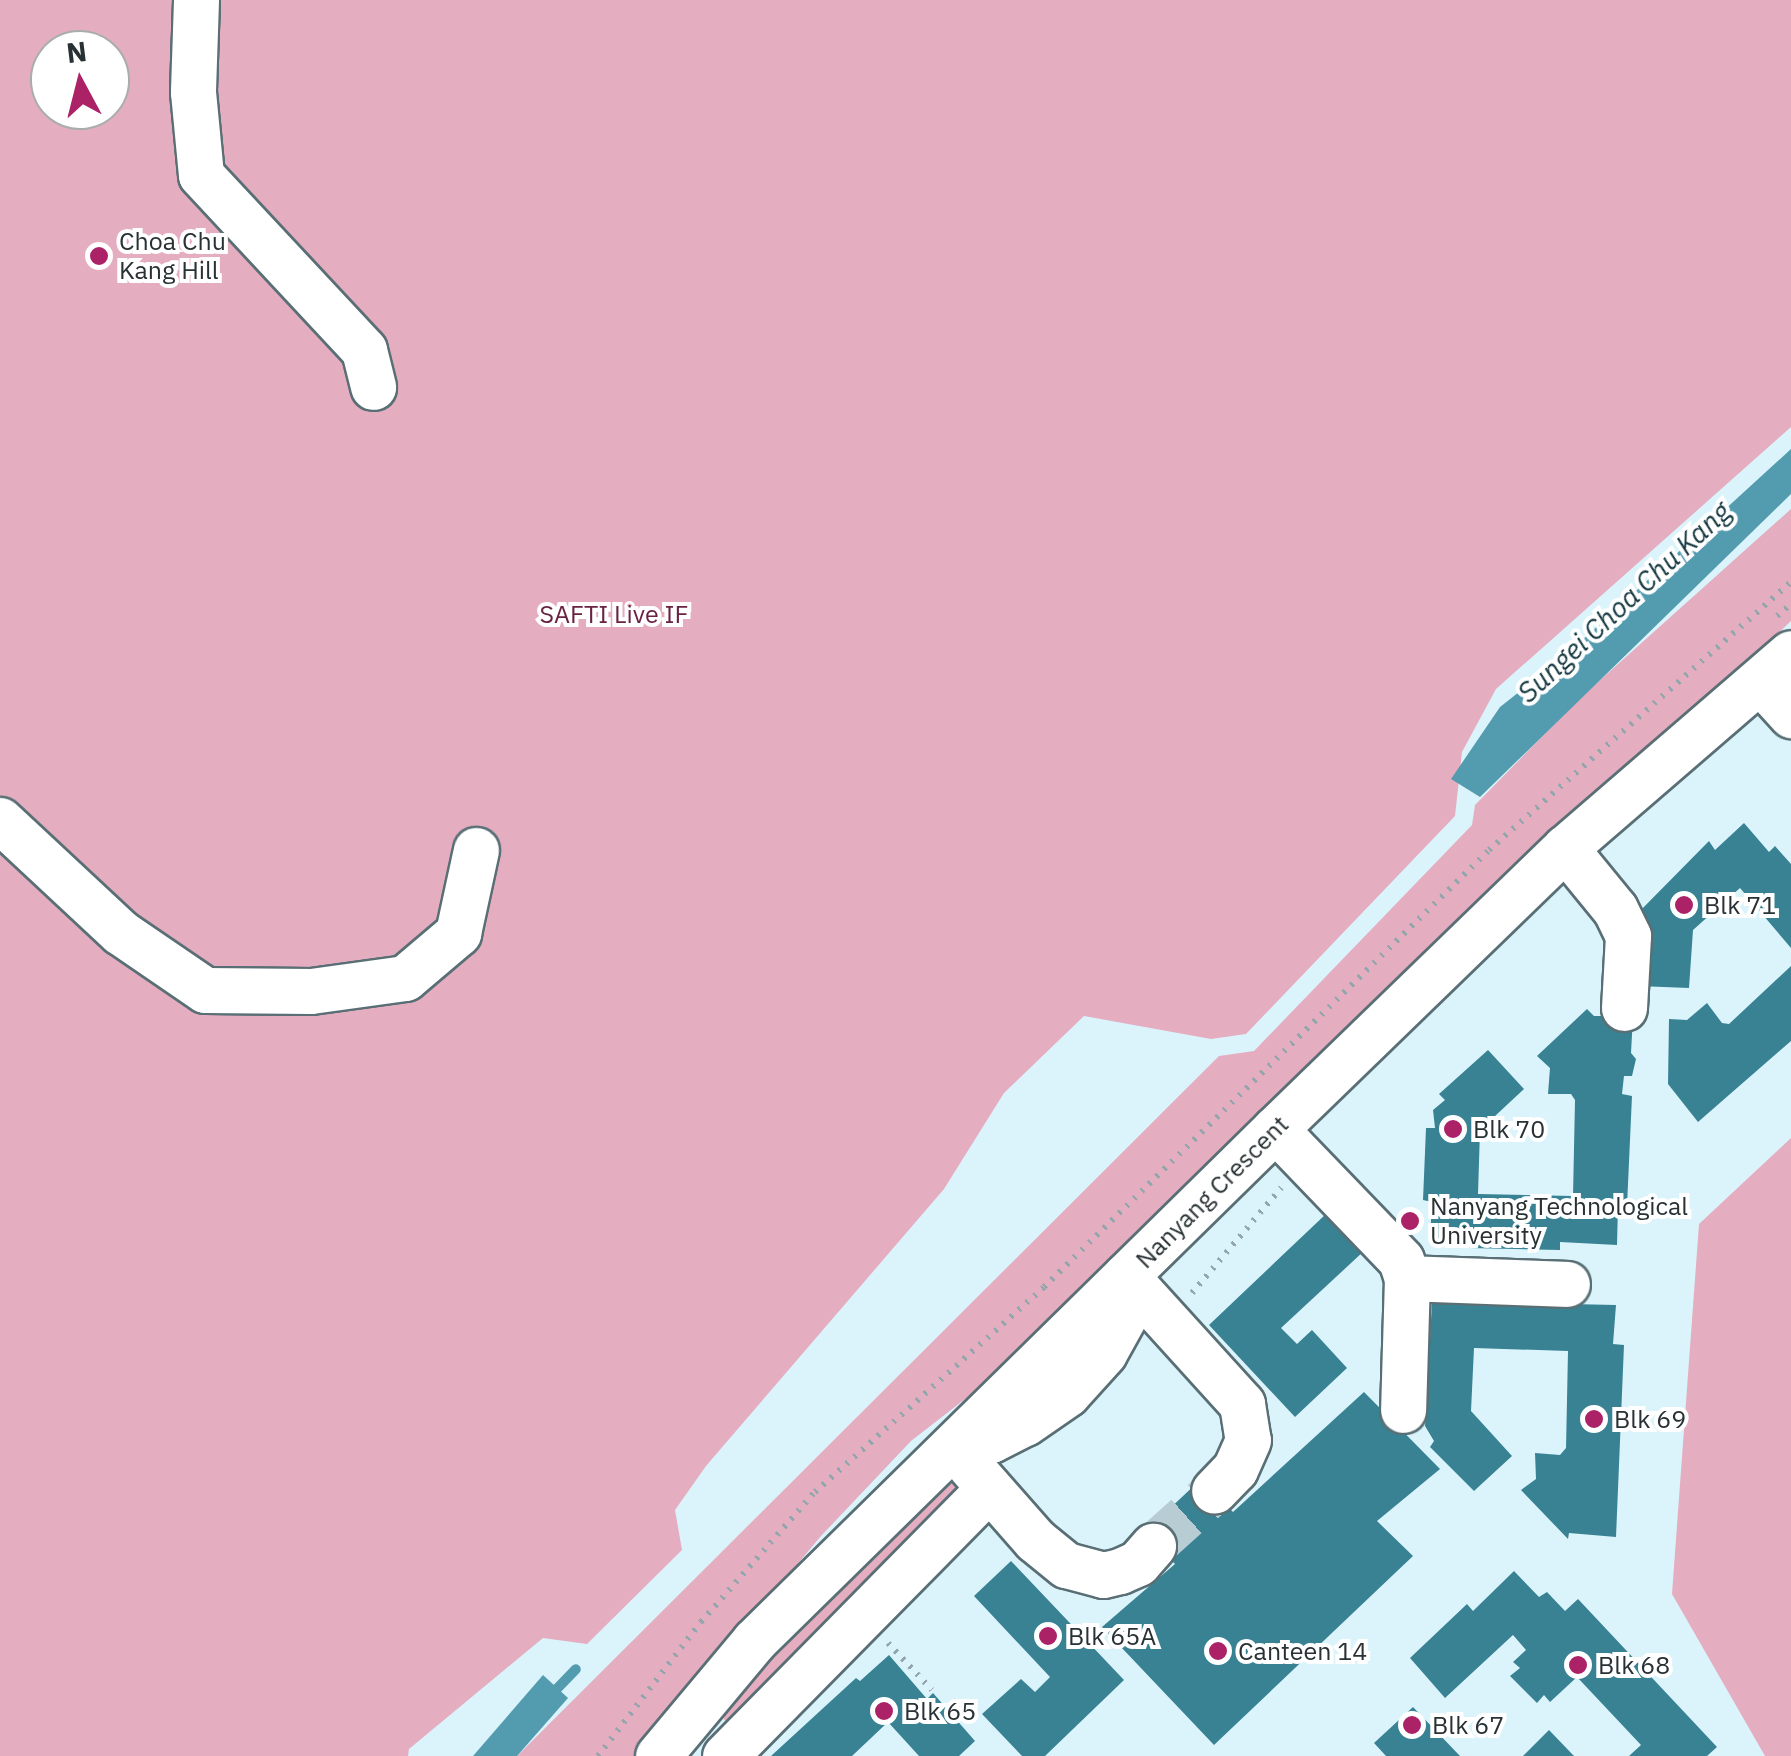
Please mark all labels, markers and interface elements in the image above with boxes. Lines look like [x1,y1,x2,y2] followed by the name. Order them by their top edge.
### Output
[30,30,130,130] north arrow
[64,32,89,71] text: N
[119,227,226,286] place label: Choa Chu Kang Hill
[88,245,110,267] marker: Choa Chu Kang Hill
[1511,495,1737,709] water label: Sungei Choa Chu Kang
[539,599,689,629] park label: SAFTI Live IF
[1704,890,1776,920] place label: Blk 71
[1673,894,1695,916] marker: Blk 71
[1129,1109,1295,1275] street label: Nanyang Crescent
[1473,1114,1545,1144] place label: Blk 70
[1442,1118,1464,1140] marker: Blk 70
[1430,1192,1688,1251] place label: Nanyang Technological University
[1399,1210,1421,1232] marker: Nanyang Technological University
[1614,1404,1686,1434] place label: Blk 69
[1583,1408,1605,1430] marker: Blk 69
[1068,1621,1156,1651] place label: Blk 65A
[1037,1625,1059,1647] marker: Blk 65A
[1238,1636,1367,1666] place label: Canteen 14
[1207,1640,1229,1662] marker: Canteen 14
[1598,1650,1670,1680] place label: Blk 68
[1567,1654,1589,1676] marker: Blk 68
[904,1696,976,1726] place label: Blk 65
[873,1700,895,1722] marker: Blk 65
[1432,1710,1504,1740] place label: Blk 67
[1401,1714,1423,1736] marker: Blk 67

